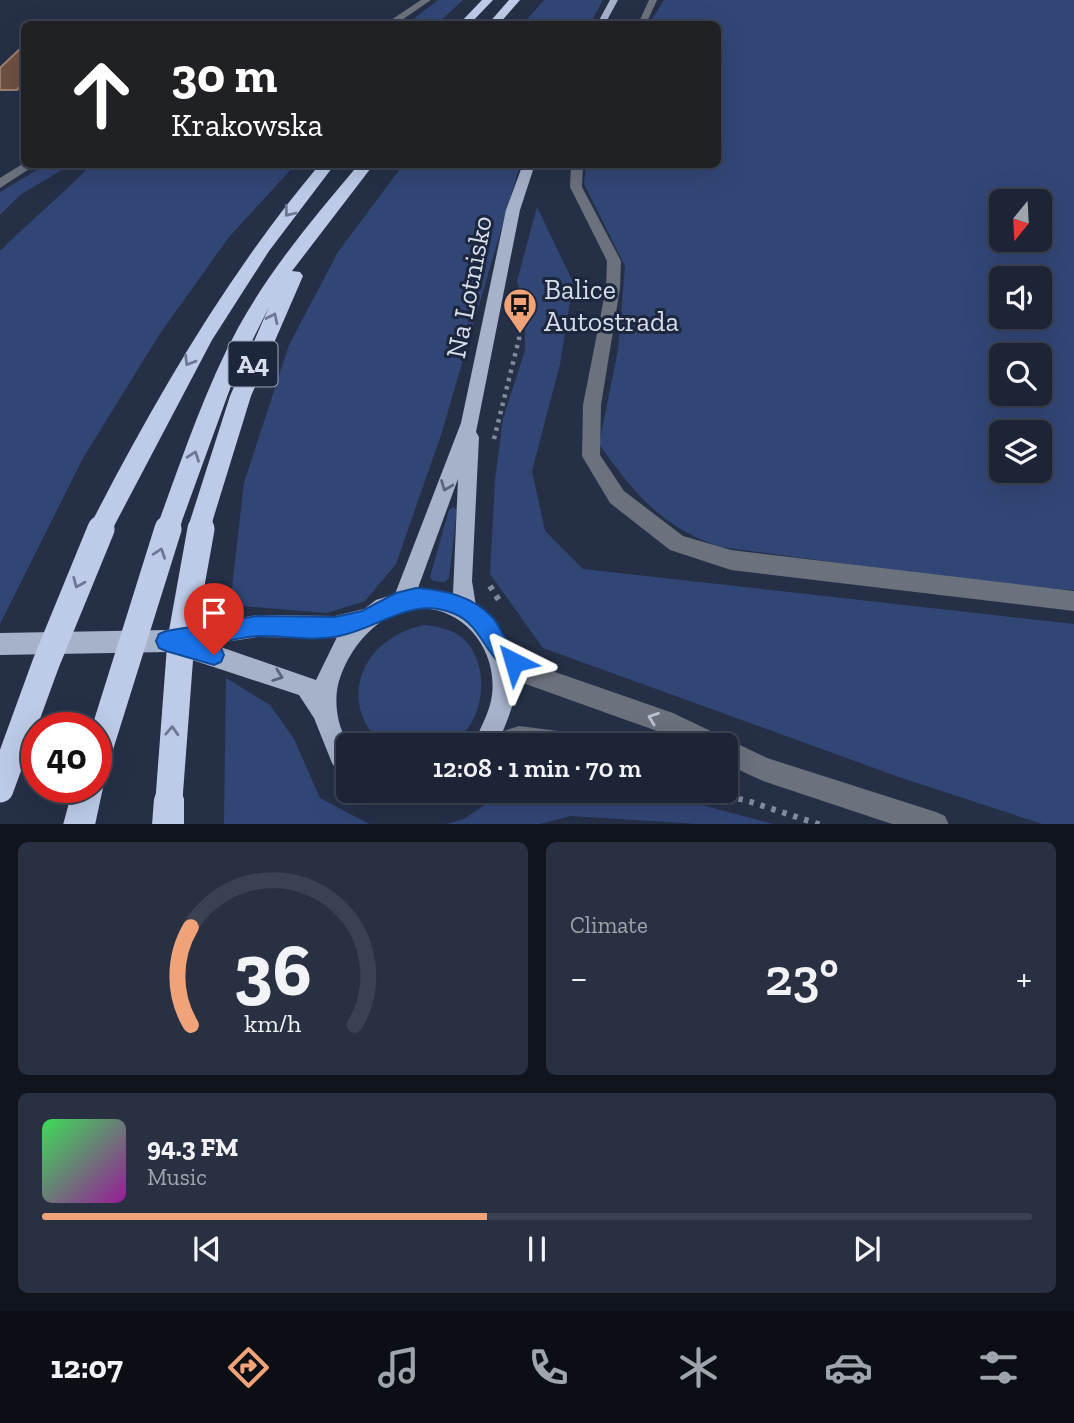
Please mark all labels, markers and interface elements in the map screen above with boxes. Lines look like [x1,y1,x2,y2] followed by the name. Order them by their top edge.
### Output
[171,46,277,105] text: 30 m
[56,49,147,140] icon: ahead
[171,106,323,144] text: Krakowska
[989,189,1052,252] north arrow
[989,189,1052,483] map controls
[284,205,297,217] one-way arrow
[439,213,499,361] street label: Na Lotnisko
[989,266,1052,329] button: sound
[544,273,679,338] place label: Balice Autostrada
[501,286,539,335] bus stop icon: Balice Autostrada
[265,313,279,325] one-way arrow
[229,342,278,386] road number: A4
[989,343,1052,406] button: search
[184,353,197,366] one-way arrow
[989,420,1052,483] button: layers
[186,451,200,463] one-way arrow
[440,480,454,492] one-way arrow
[152,548,166,560] one-way arrow
[72,576,86,588] one-way arrow
[184,583,244,655] pin
[195,594,233,632] icon: arrive
[477,625,551,699] position arrow
[272,668,284,682] one-way arrow
[21,712,112,803] speed limit sign: 40
[648,712,660,726] one-way arrow
[165,725,180,736] one-way arrow
[433,752,641,784] text: 12:08 · 1 min · 70 m
[570,911,648,939] text: Climate
[234,926,312,1014] text: 36
[765,946,839,1008] text: 23°
[570,955,588,1001] text: −
[1016,955,1032,1001] text: +
[244,1007,302,1037] text: km/h
[147,1131,239,1163] text: 94.3 FM
[147,1163,207,1191] text: Music
[188,1230,226,1268] icon: previous
[518,1230,556,1268] icon: pause
[848,1230,886,1268] icon: next
[224,1343,273,1392] icon: directions
[374,1343,423,1392] icon: music
[524,1343,573,1392] icon: phone
[674,1343,723,1392] icon: climate
[824,1343,873,1392] icon: car
[974,1343,1023,1392] icon: filters
[51,1348,123,1386] text: 12:07

